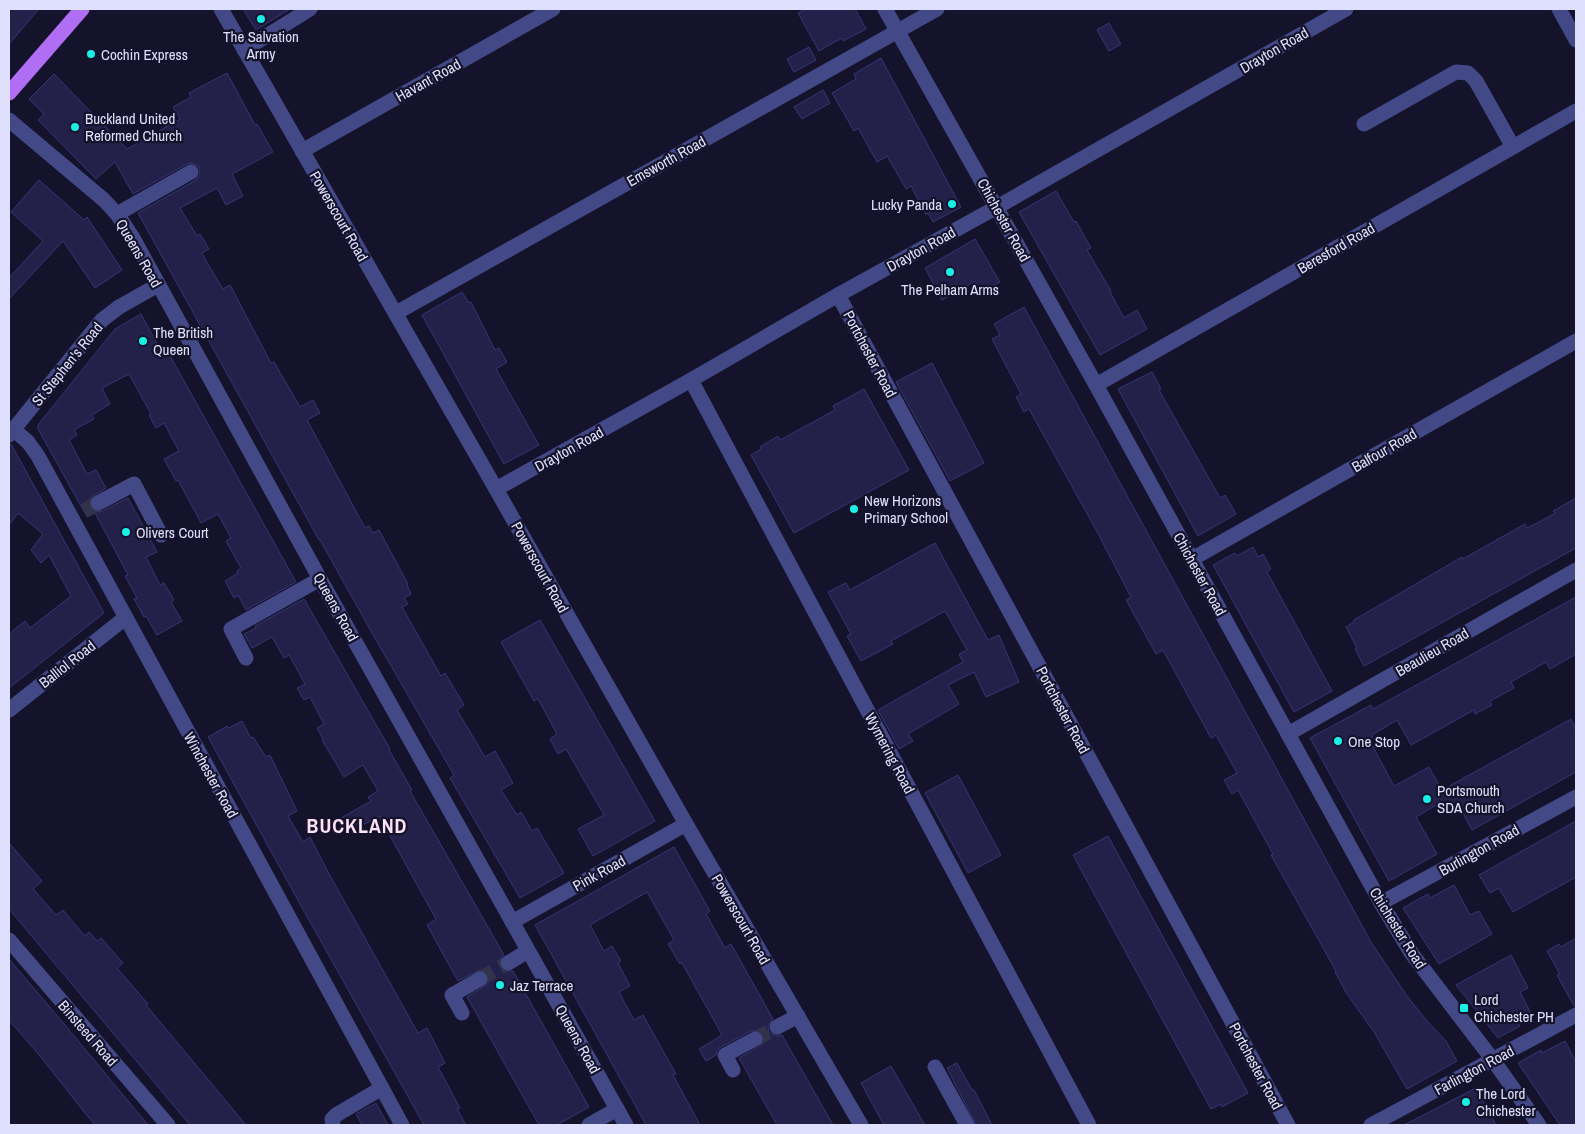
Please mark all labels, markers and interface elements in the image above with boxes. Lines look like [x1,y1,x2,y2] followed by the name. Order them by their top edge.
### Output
[255,13,267,25] marker: The Salvation Army
[1236,22,1312,78] street label: Drayton Road
[223,26,299,64] place label: The Salvation Army
[101,44,188,65] place label: Cochin Express
[85,48,97,60] marker: Cochin Express
[392,53,464,107] street label: Havant Road
[85,108,182,146] place label: Buckland United Reformed Church
[69,121,81,133] marker: Buckland United Reformed Church
[623,131,709,191] street label: Emsworth Road
[305,167,373,265] street label: Powerscourt Road
[972,175,1036,265] street label: Chichester Road
[871,194,942,215] place label: Lucky Panda
[946,198,958,210] marker: Lucky Panda
[111,215,167,291] street label: Queens Road
[1293,217,1379,279] street label: Beresford Road
[883,221,959,277] street label: Drayton Road
[944,266,956,278] marker: The Pelham Arms
[901,279,999,300] place label: The Pelham Arms
[838,307,902,401] street label: Portchester Road
[27,318,107,410] street label: St Stephen's Road
[153,322,213,360] place label: The British Queen
[137,335,149,347] marker: The British Queen
[531,421,607,477] street label: Drayton Road
[1348,423,1420,477] street label: Balfour Road
[864,490,948,528] place label: New Horizons Primary School
[848,503,860,515] marker: New Horizons Primary School
[506,518,574,616] street label: Powerscourt Road
[136,522,209,543] place label: Olivers Court
[120,526,132,538] marker: Olivers Court
[1168,529,1232,619] street label: Chichester Road
[308,569,364,645] street label: Queens Road
[1392,623,1472,681] street label: Beaulieu Road
[34,635,100,693] street label: Balliol Road
[1031,663,1095,757] street label: Portchester Road
[860,709,920,797] street label: Wymering Road
[179,728,243,822] street label: Winchester Road
[1348,731,1400,752] place label: One Stop
[1332,735,1344,747] marker: One Stop
[1437,780,1505,818] place label: Portsmouth SDA Church
[1421,793,1433,805] marker: Portsmouth SDA Church
[307,812,407,839] district label: BUCKLAND
[1435,819,1523,881] street label: Burlington Road
[569,850,629,896] street label: Pink Road
[707,870,775,968] street label: Powerscourt Road
[1365,883,1431,973] street label: Chichester Road
[510,975,574,996] place label: Jaz Terrace
[494,979,506,991] marker: Jaz Terrace
[1474,989,1554,1027] place label: Lord Chichester PH
[53,995,123,1071] street label: Binsteed Road
[550,1001,606,1077] street label: Queens Road
[1458,1002,1470,1014] marker: Lord Chichester PH
[1224,1019,1288,1113] street label: Portchester Road
[1430,1040,1518,1100] street label: Farlington Road
[1476,1083,1535,1121] place label: The Lord Chichester
[1460,1096,1472,1108] marker: The Lord Chichester

